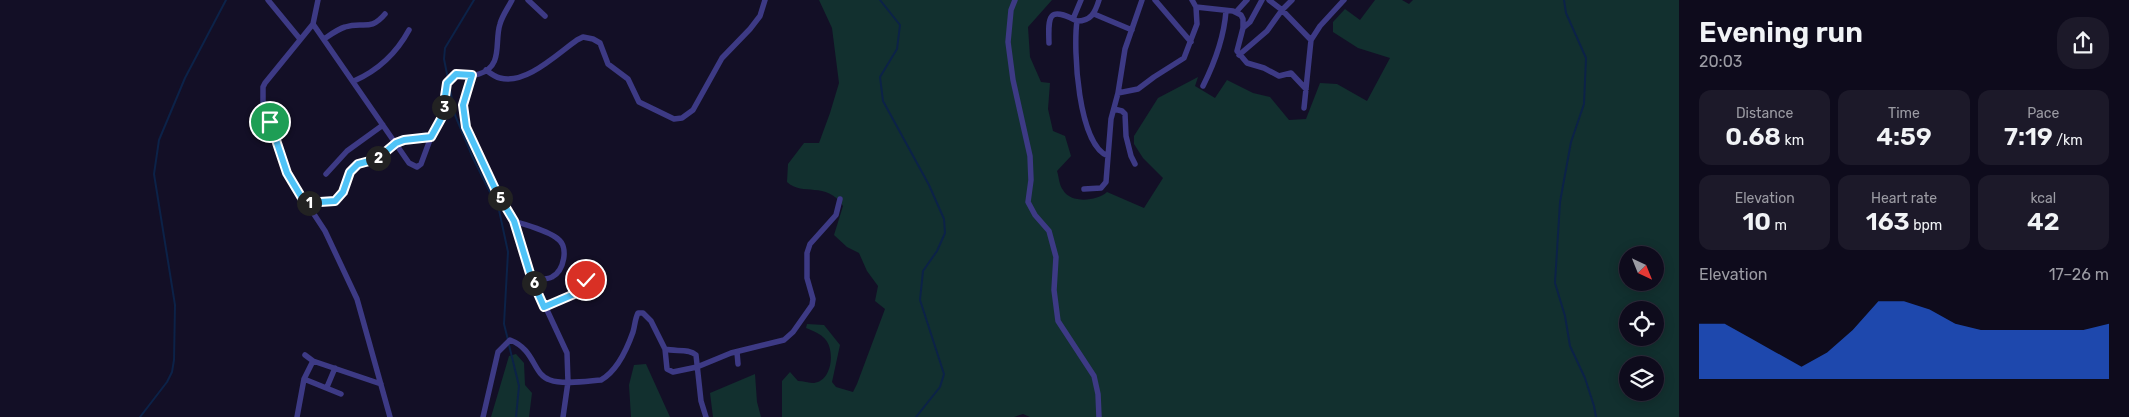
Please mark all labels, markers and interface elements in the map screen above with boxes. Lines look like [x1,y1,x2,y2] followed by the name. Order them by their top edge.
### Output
[1699,16,1863,49] text: Evening run
[2057,17,2109,69] button: share
[1699,52,1742,71] text: 20:03
[432,94,456,120] pin: 3
[440,99,449,116] text: 3
[249,101,291,143] pin
[1736,105,1793,122] text: Distance
[1888,105,1920,122] text: Time
[2027,105,2059,122] text: Pace
[256,108,284,136] icon: arrive
[1725,122,1781,151] text: 0.68
[1876,122,1932,151] text: 4:59
[2004,122,2053,151] text: 7:19
[1781,132,1804,149] text: km
[2053,132,2083,149] text: /km
[366,146,390,170] pin: 2
[374,150,383,167] text: 2
[488,186,512,210] pin: 5
[296,190,322,216] pin: 1
[496,190,505,207] text: 5
[1735,190,1795,207] text: Elevation
[1871,190,1937,207] text: Heart rate
[2030,190,2056,207] text: kcal
[306,195,313,212] text: 1
[1742,207,1771,236] text: 10
[1866,207,1910,236] text: 163
[2027,207,2060,236] text: 42
[1771,217,1787,234] text: m
[1910,217,1942,234] text: bpm
[1619,246,1664,291] north arrow
[1619,246,1664,401] map controls
[565,259,607,301] pin
[1699,265,1768,284] text: Elevation
[2049,265,2109,284] text: 17–26 m
[572,266,600,294] icon: check
[522,270,546,296] pin: 6
[530,275,539,292] text: 6
[1619,301,1664,346] button: locate
[1619,356,1664,401] button: layers

